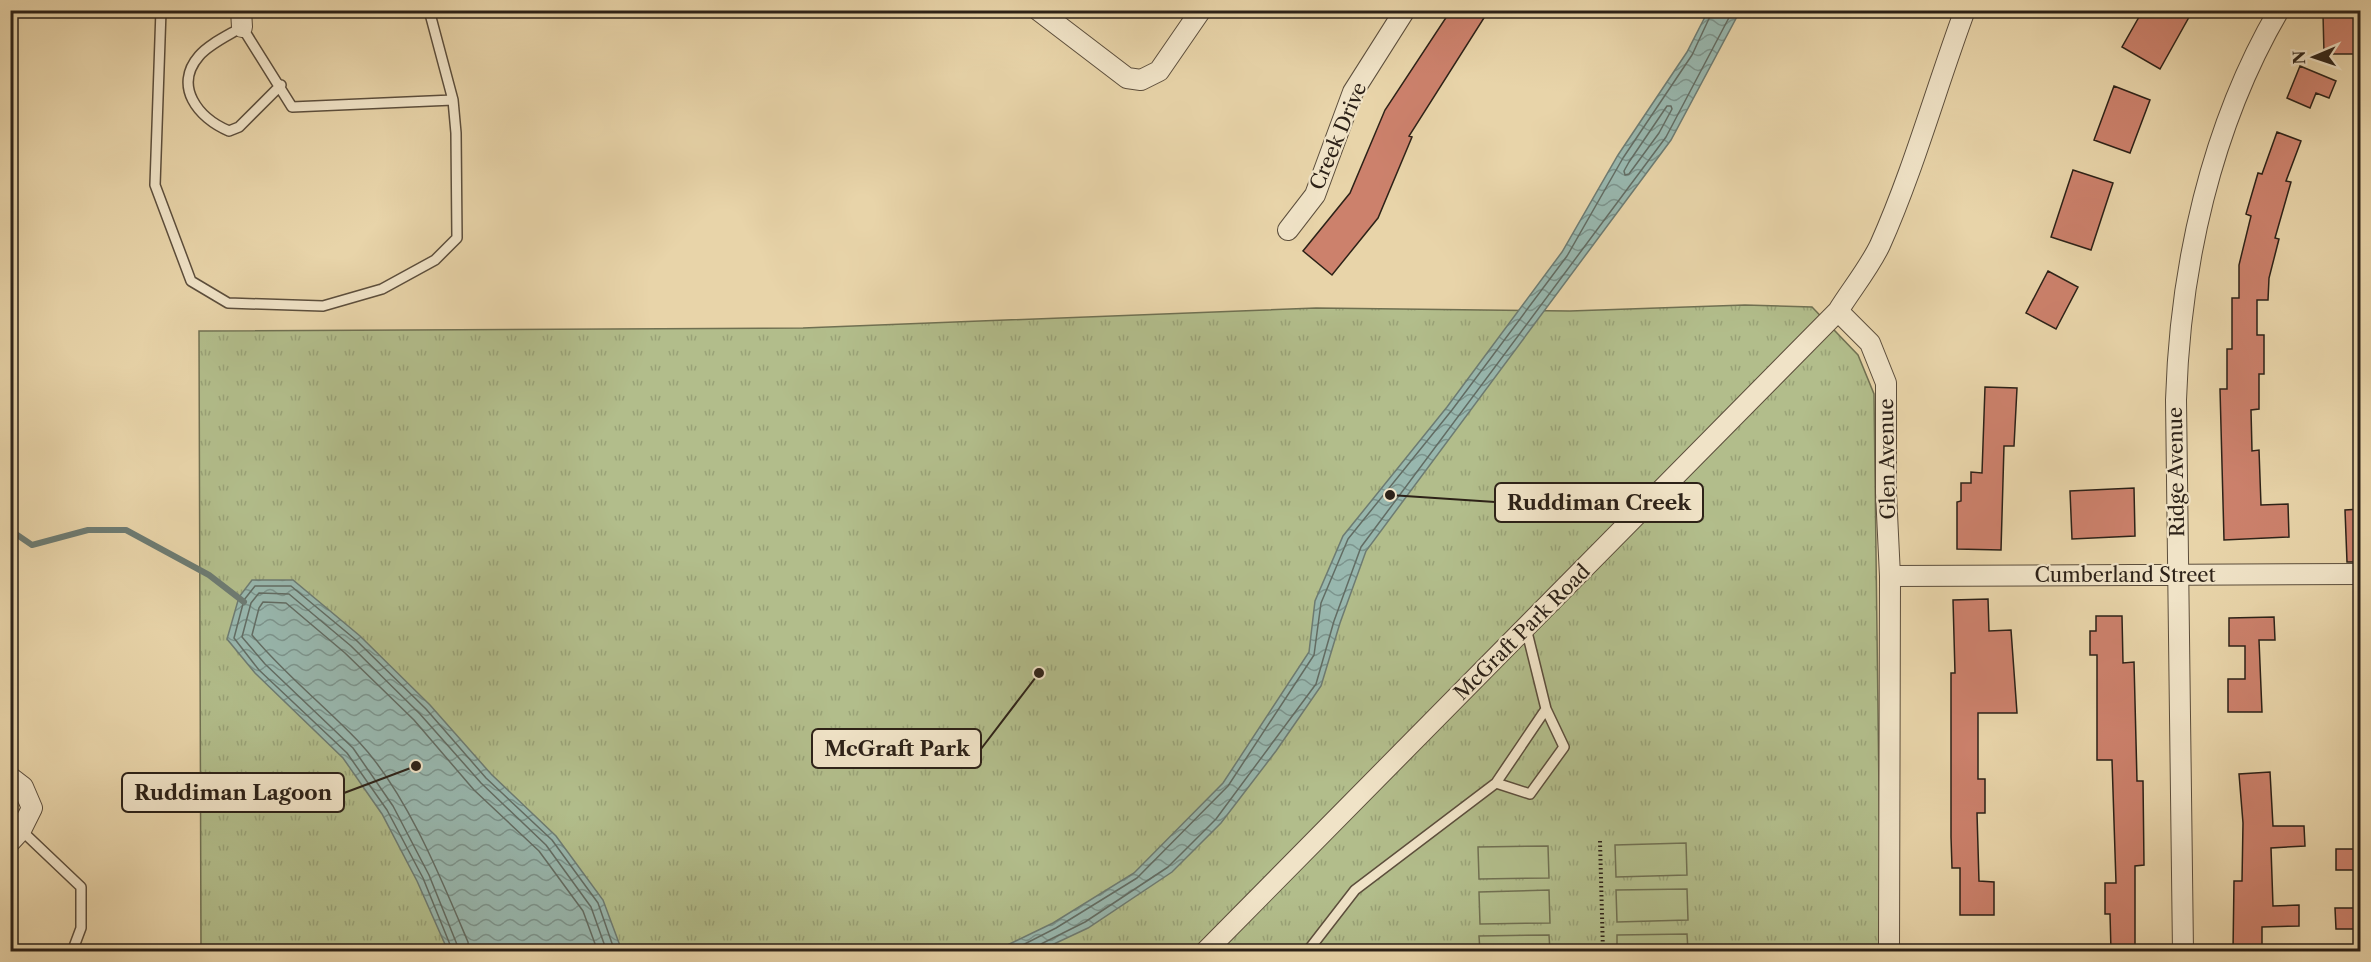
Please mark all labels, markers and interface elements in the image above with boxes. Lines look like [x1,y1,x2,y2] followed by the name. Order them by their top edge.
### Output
[2284,27,2344,87] north arrow
[2289,50,2309,65] text: N
[1305,79,1371,193] street label: Creek Drive
[1874,398,1900,520] street label: Glen Avenue
[2163,407,2189,537] street label: Ridge Avenue
[1495,483,1703,522] callout: Ruddiman Creek
[1507,490,1692,515] text: Ruddiman Creek
[1449,559,1595,705] street label: McGraft Park Road
[2034,563,2216,587] street label: Cumberland Street
[812,729,981,768] callout: McGraft Park
[824,736,971,761] text: McGraft Park
[122,773,344,812] callout: Ruddiman Lagoon
[134,780,333,805] text: Ruddiman Lagoon

